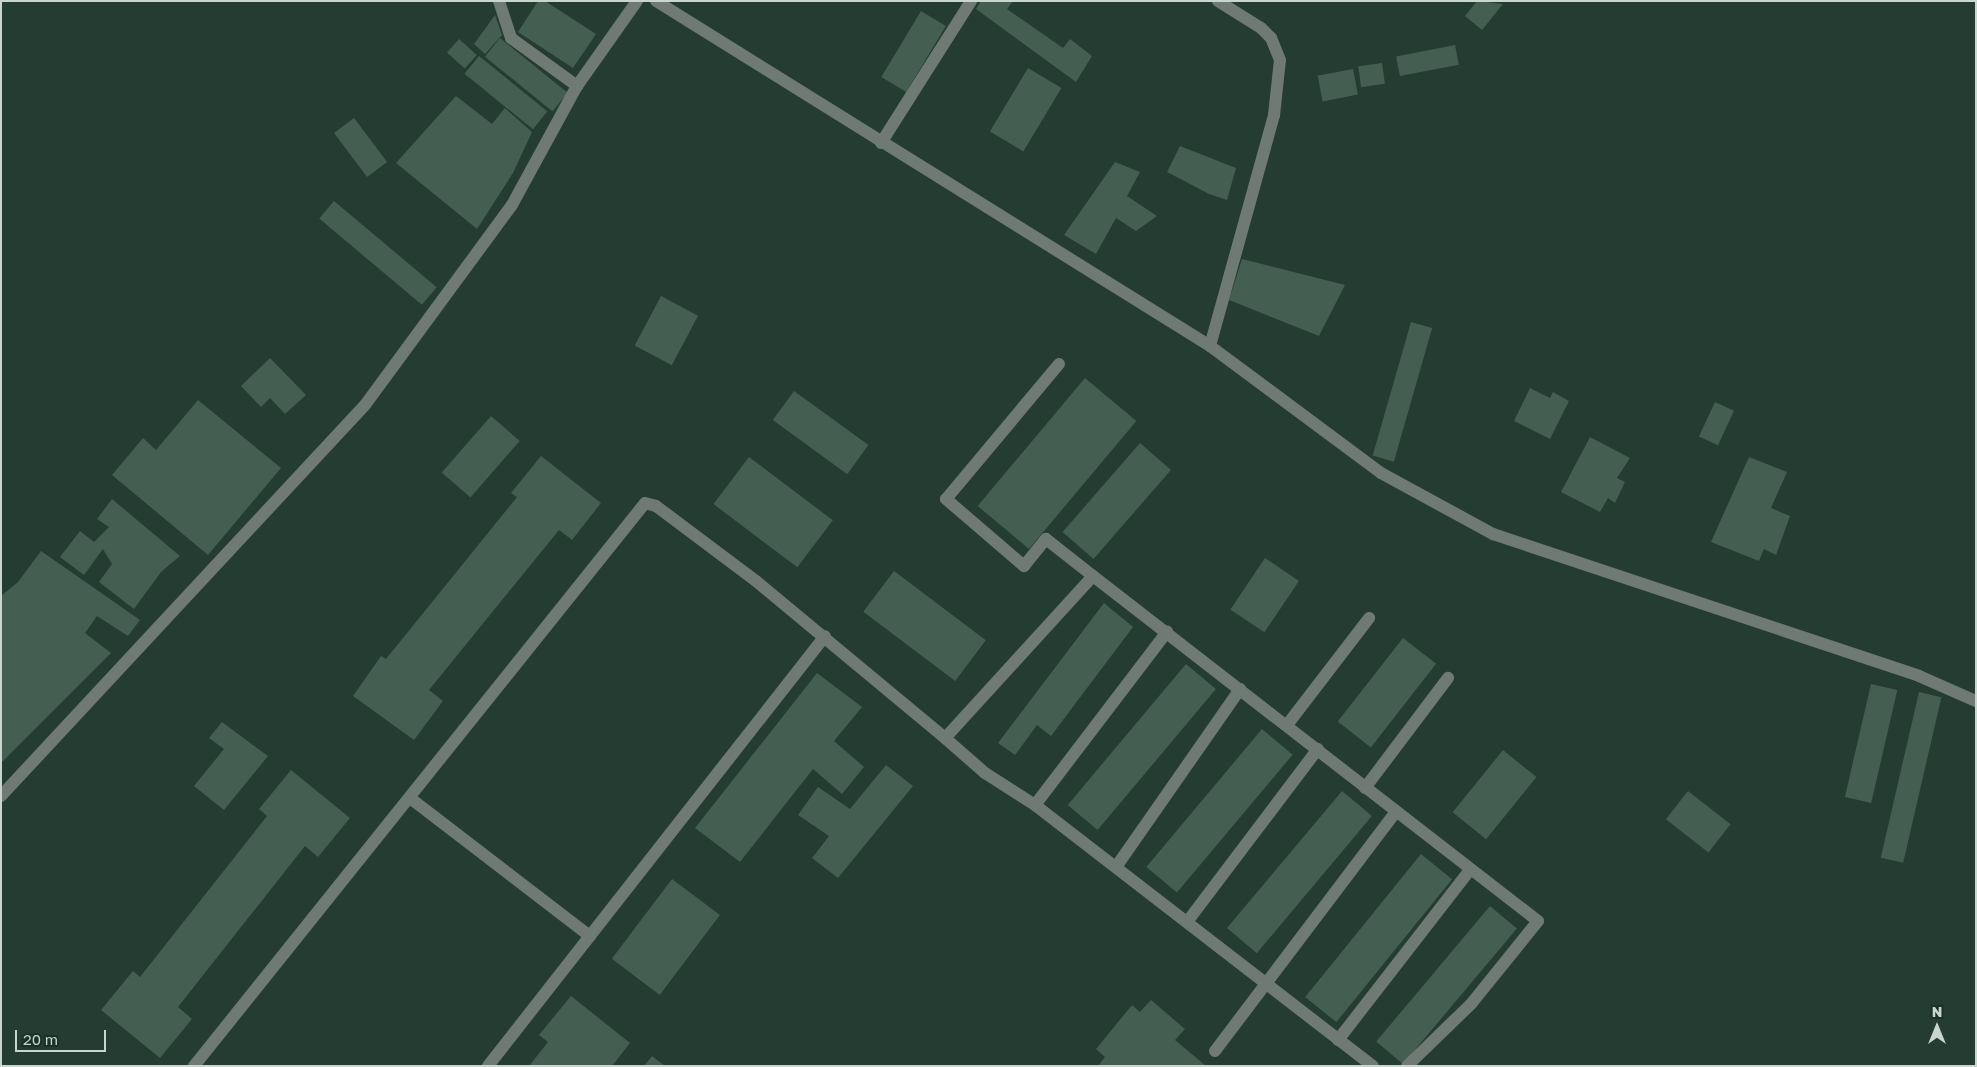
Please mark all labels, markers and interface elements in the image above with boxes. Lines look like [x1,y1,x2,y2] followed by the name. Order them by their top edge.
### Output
[1912,1002,1962,1052] north arrow
[1932,1003,1942,1020] text: N
[18,1020,109,1052] scale bar
[23,1030,58,1048] text: 20 m

